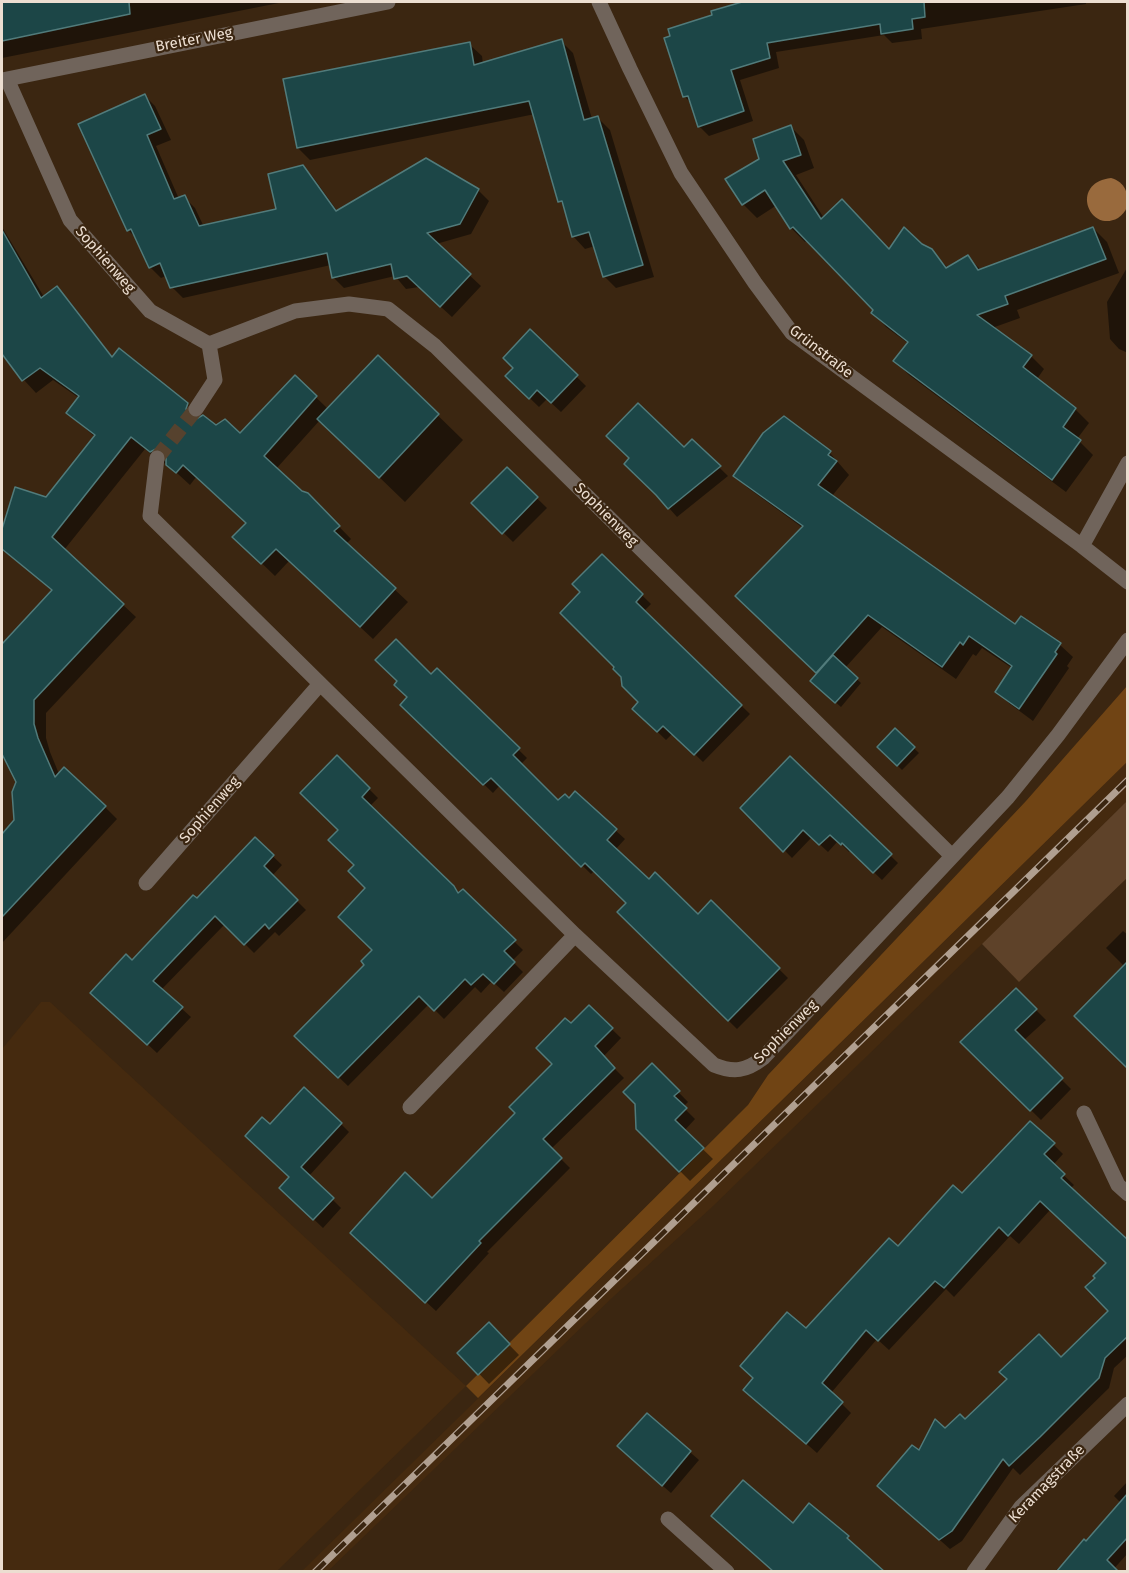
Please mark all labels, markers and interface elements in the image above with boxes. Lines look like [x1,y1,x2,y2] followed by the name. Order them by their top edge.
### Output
[154,24,234,56] street label: Breiter Weg
[71,223,139,297] street label: Sophienweg
[786,322,856,382] street label: Grünstraße
[570,479,642,551] street label: Sophienweg
[176,773,244,847] street label: Sophienweg
[750,996,822,1068] street label: Sophienweg
[1005,1441,1089,1527] street label: Keramagstraße

